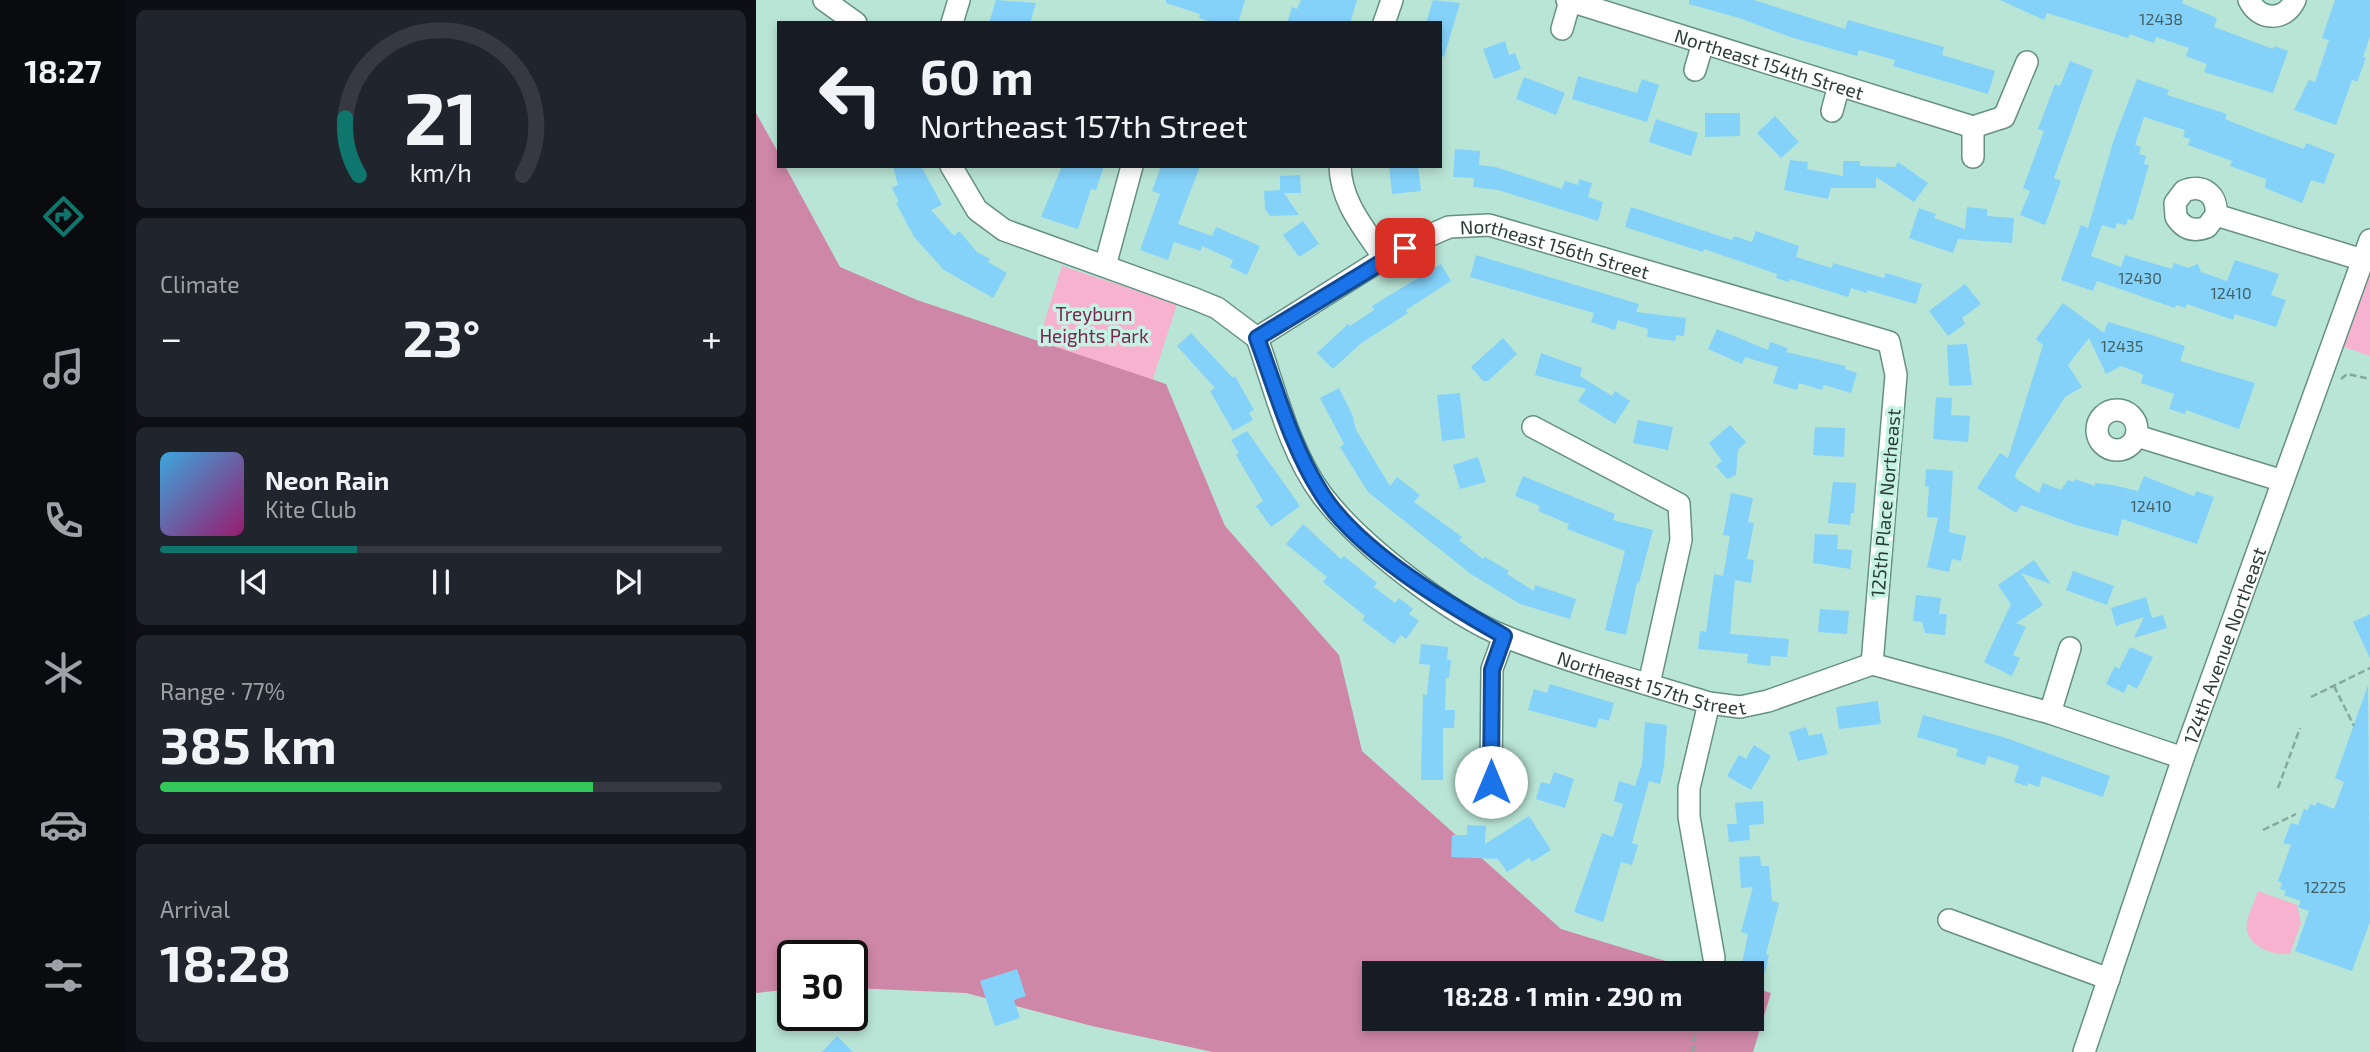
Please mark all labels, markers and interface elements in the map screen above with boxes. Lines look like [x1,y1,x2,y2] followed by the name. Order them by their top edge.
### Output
[2139,9,2183,28] house number: 12438
[1672,23,1867,104] street label: Northeast 154th Street
[920,46,1034,105] text: 60 m
[805,49,896,140] icon: left
[24,51,102,89] text: 18:27
[404,73,478,161] text: 21
[920,106,1248,144] text: Northeast 157th Street
[410,157,472,187] text: km/h
[39,192,88,241] icon: directions
[1459,213,1652,283] street label: Northeast 156th Street
[1375,218,1435,278] pin
[1386,229,1424,267] icon: arrive
[2118,268,2162,287] house number: 12430
[160,270,240,298] text: Climate
[2210,283,2252,302] house number: 12410
[1039,302,1149,347] park label: Treyburn Heights Park
[403,305,480,367] text: 23°
[160,314,182,360] text: −
[701,314,722,360] text: +
[2101,336,2143,355] house number: 12435
[39,344,88,393] icon: music
[1865,408,1905,598] street label: 125th Place Northeast
[265,464,389,495] text: Neon Rain
[265,495,357,523] text: Kite Club
[39,496,88,545] icon: phone
[2130,496,2172,515] house number: 12410
[2178,544,2270,747] street label: 124th Avenue Northeast
[235,563,273,601] icon: previous
[422,563,460,601] icon: pause
[609,563,647,601] icon: next
[1555,645,1748,719] street label: Northeast 157th Street
[39,648,88,697] icon: climate
[160,677,285,705] text: Range · 77%
[160,712,337,774] text: 385 km
[1454,745,1528,819] position arrow
[39,800,88,849] icon: car
[2304,877,2346,896] house number: 12225
[160,895,230,923] text: Arrival
[160,930,291,992] text: 18:28
[777,940,868,1031] speed limit sign: 30
[39,951,88,1000] icon: filters
[1444,980,1682,1011] text: 18:28 · 1 min · 290 m

